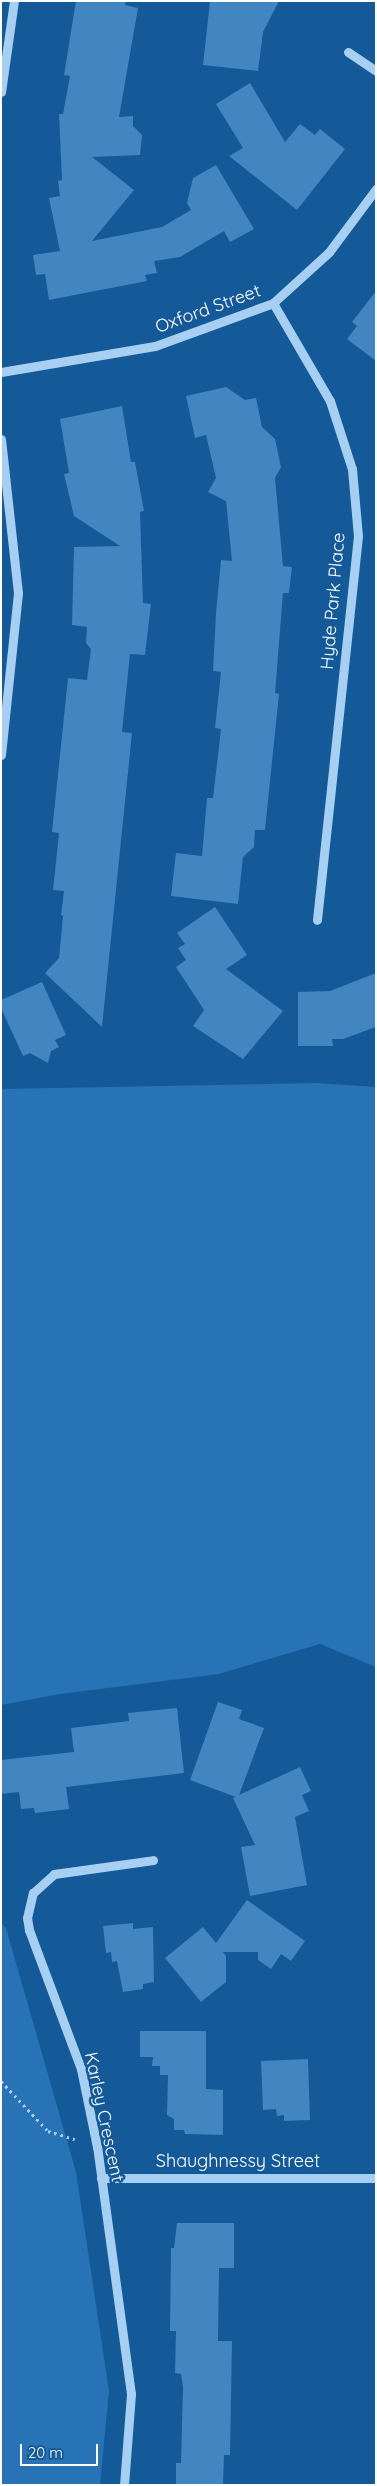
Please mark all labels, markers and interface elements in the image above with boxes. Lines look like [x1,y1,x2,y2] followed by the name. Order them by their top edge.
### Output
[152,280,264,338] street label: Oxford Street
[316,532,350,670] street label: Hyde Park Place
[80,2050,128,2184] street label: Karley Crescent
[156,2150,320,2172] street label: Shaughnessy Street
[22,2434,100,2466] scale bar
[28,2443,63,2462] text: 20 m

